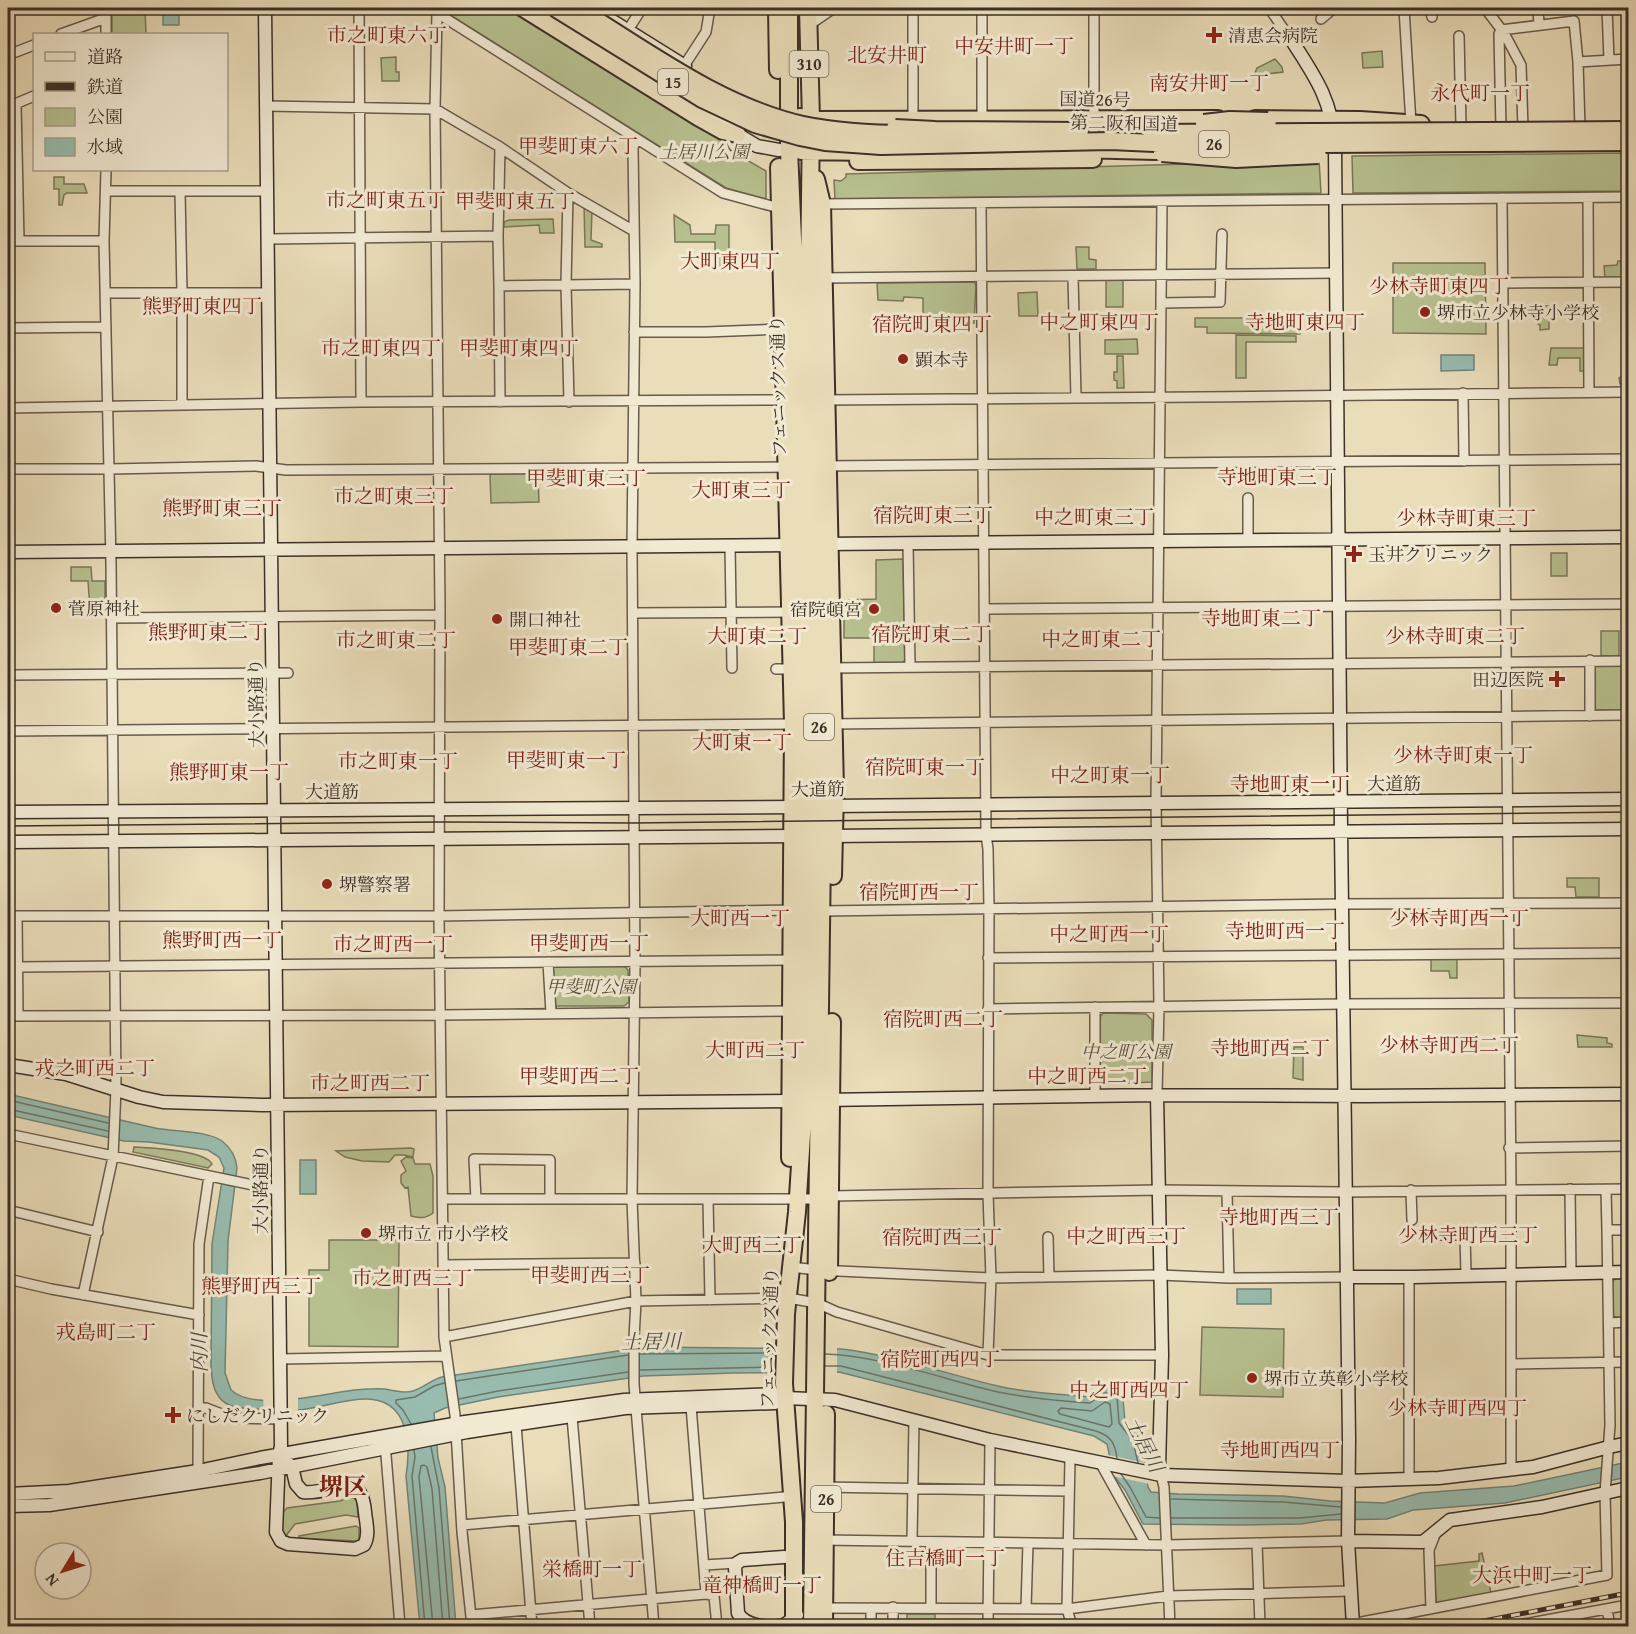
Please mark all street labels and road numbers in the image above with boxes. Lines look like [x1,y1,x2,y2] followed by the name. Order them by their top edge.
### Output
[790,51,828,77] road number: 310
[658,69,688,95] road number: 15
[1059,85,1131,113] street label: 国道26号
[1070,109,1178,137] street label: 第二阪和国道
[1199,131,1229,157] road number: 26
[763,315,793,457] street label: フェニックス通り
[242,658,270,748] street label: 大小路通り
[804,714,834,740] road number: 26
[1367,770,1421,797] street label: 大道筋
[791,775,845,803] street label: 大道筋
[305,778,359,805] street label: 大道筋
[247,1144,274,1234] street label: 大小路通り
[753,1266,785,1410] street label: フェニックス通り
[811,1486,841,1512] road number: 26

